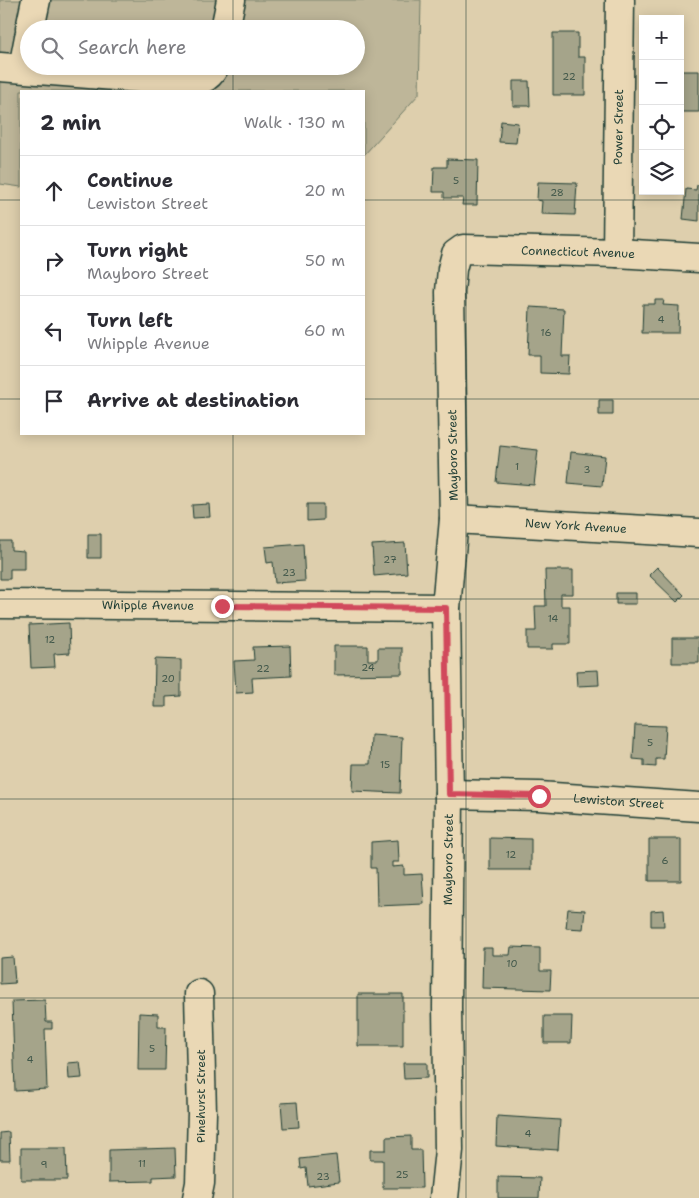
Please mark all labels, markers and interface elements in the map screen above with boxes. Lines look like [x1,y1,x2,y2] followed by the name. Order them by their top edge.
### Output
[639,15,684,195] map controls
[639,15,684,60] button: +
[20,20,365,75] search box
[38,34,66,62] icon: search
[78,35,187,60] text: Search here
[639,60,684,105] button: −
[562,70,576,83] house number: 22
[610,89,627,165] street label: Power Street
[639,105,684,150] button: locate
[40,109,101,137] text: 2 min
[244,112,345,133] text: Walk · 130 m
[639,150,684,195] button: layers
[87,168,173,193] text: Continue
[453,174,459,187] house number: 5
[40,177,68,205] icon: ahead
[304,180,345,201] text: 20 m
[550,186,564,199] house number: 28
[87,193,208,214] text: Lewiston Street
[87,238,188,263] text: Turn right
[521,243,636,262] street label: Connecticut Avenue
[40,247,68,275] icon: right
[305,250,345,271] text: 50 m
[87,263,209,284] text: Mayboro Street
[87,308,173,333] text: Turn left
[658,313,665,326] house number: 4
[40,317,68,345] icon: left
[304,320,345,341] text: 60 m
[541,326,551,339] house number: 16
[87,333,210,354] text: Whipple Avenue
[40,387,68,415] icon: arrive
[87,388,299,413] text: Arrive at destination
[444,409,462,501] street label: Mayboro Street
[515,460,519,473] house number: 1
[584,463,591,476] house number: 3
[524,515,627,537] street label: New York Avenue
[383,553,397,566] house number: 27
[282,566,296,579] house number: 23
[211,595,234,618] route end
[102,597,194,614] street label: Whipple Avenue
[548,612,558,625] house number: 14
[45,633,55,646] house number: 12
[361,661,375,674] house number: 24
[256,662,270,675] house number: 22
[161,672,175,685] house number: 20
[647,736,653,749] house number: 5
[380,758,390,771] house number: 15
[528,785,551,808] route start
[573,790,665,813] street label: Lewiston Street
[440,813,457,905] street label: Mayboro Street
[506,848,516,861] house number: 12
[662,854,669,867] house number: 6
[507,957,517,970] house number: 10
[149,1042,155,1055] house number: 5
[193,1049,209,1143] street label: Pinehurst Street
[27,1053,34,1066] house number: 4
[525,1127,532,1140] house number: 4
[138,1157,146,1170] house number: 11
[41,1158,48,1171] house number: 9
[396,1168,408,1181] house number: 25
[316,1170,330,1183] house number: 23

